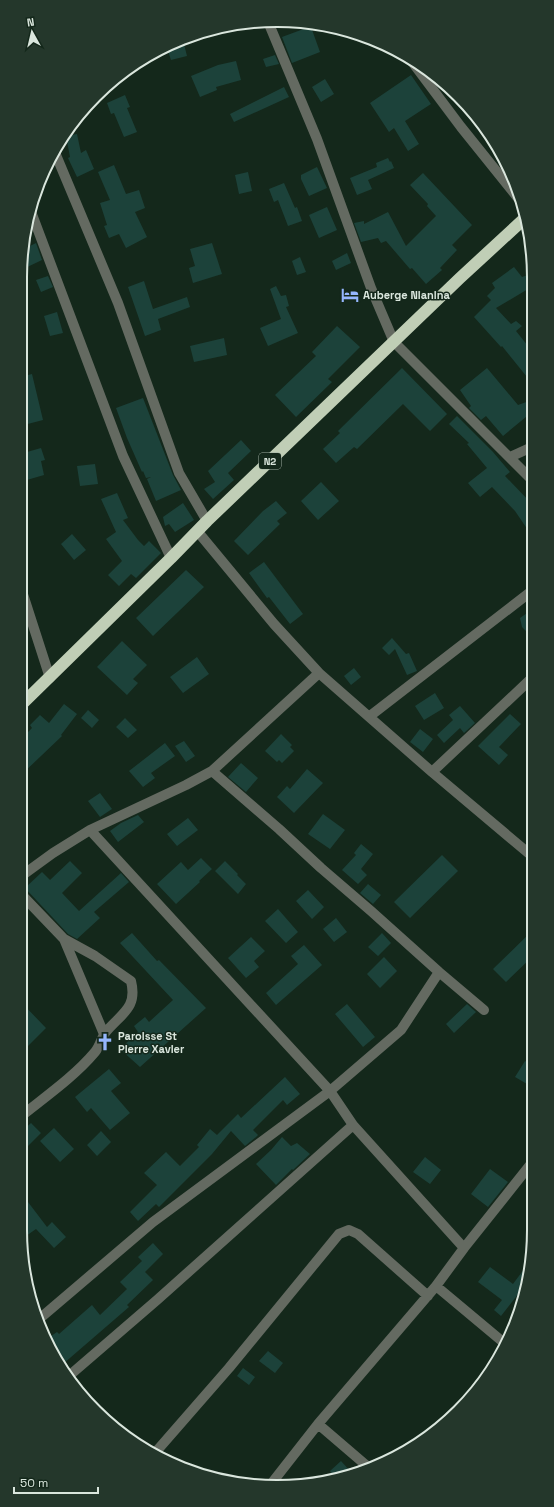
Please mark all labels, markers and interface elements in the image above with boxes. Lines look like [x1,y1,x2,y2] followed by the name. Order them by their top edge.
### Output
[12,12,52,52] north arrow
[26,15,35,30] text: N
[340,285,360,305] hotel icon: Auberge Nianina
[363,288,451,302] place label: Auberge Nianina
[259,453,281,469] road number: N2
[118,1029,185,1056] place label: Paroisse St Pierre Xavier
[95,1032,115,1052] church icon: Paroisse St Pierre Xavier
[14,1469,98,1495] scale bar
[20,1475,48,1491] text: 50 m

